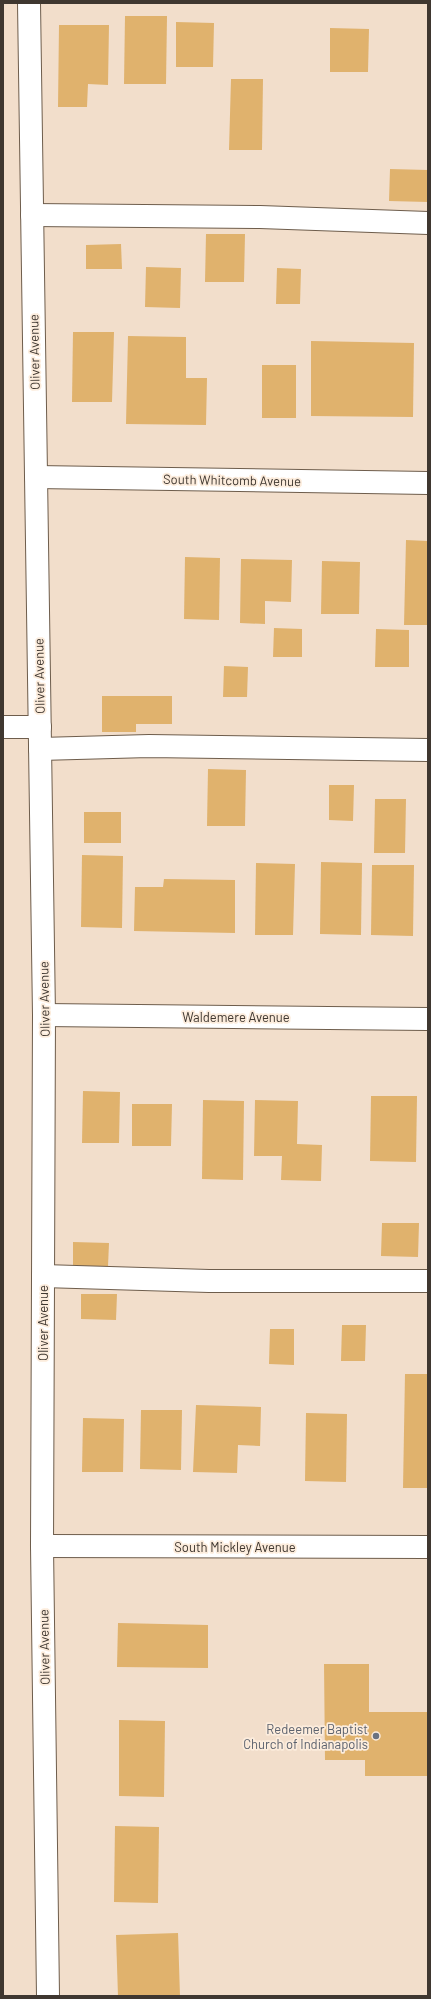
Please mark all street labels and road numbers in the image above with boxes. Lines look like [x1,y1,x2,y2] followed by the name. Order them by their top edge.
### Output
[25,314,43,390] street label: Oliver Avenue
[163,471,301,489] street label: South Whitcomb Avenue
[30,638,48,714] street label: Oliver Avenue
[35,961,53,1037] street label: Oliver Avenue
[182,1009,290,1025] street label: Waldemere Avenue
[35,1285,51,1361] street label: Oliver Avenue
[174,1539,296,1555] street label: South Mickley Avenue
[35,1609,53,1685] street label: Oliver Avenue

